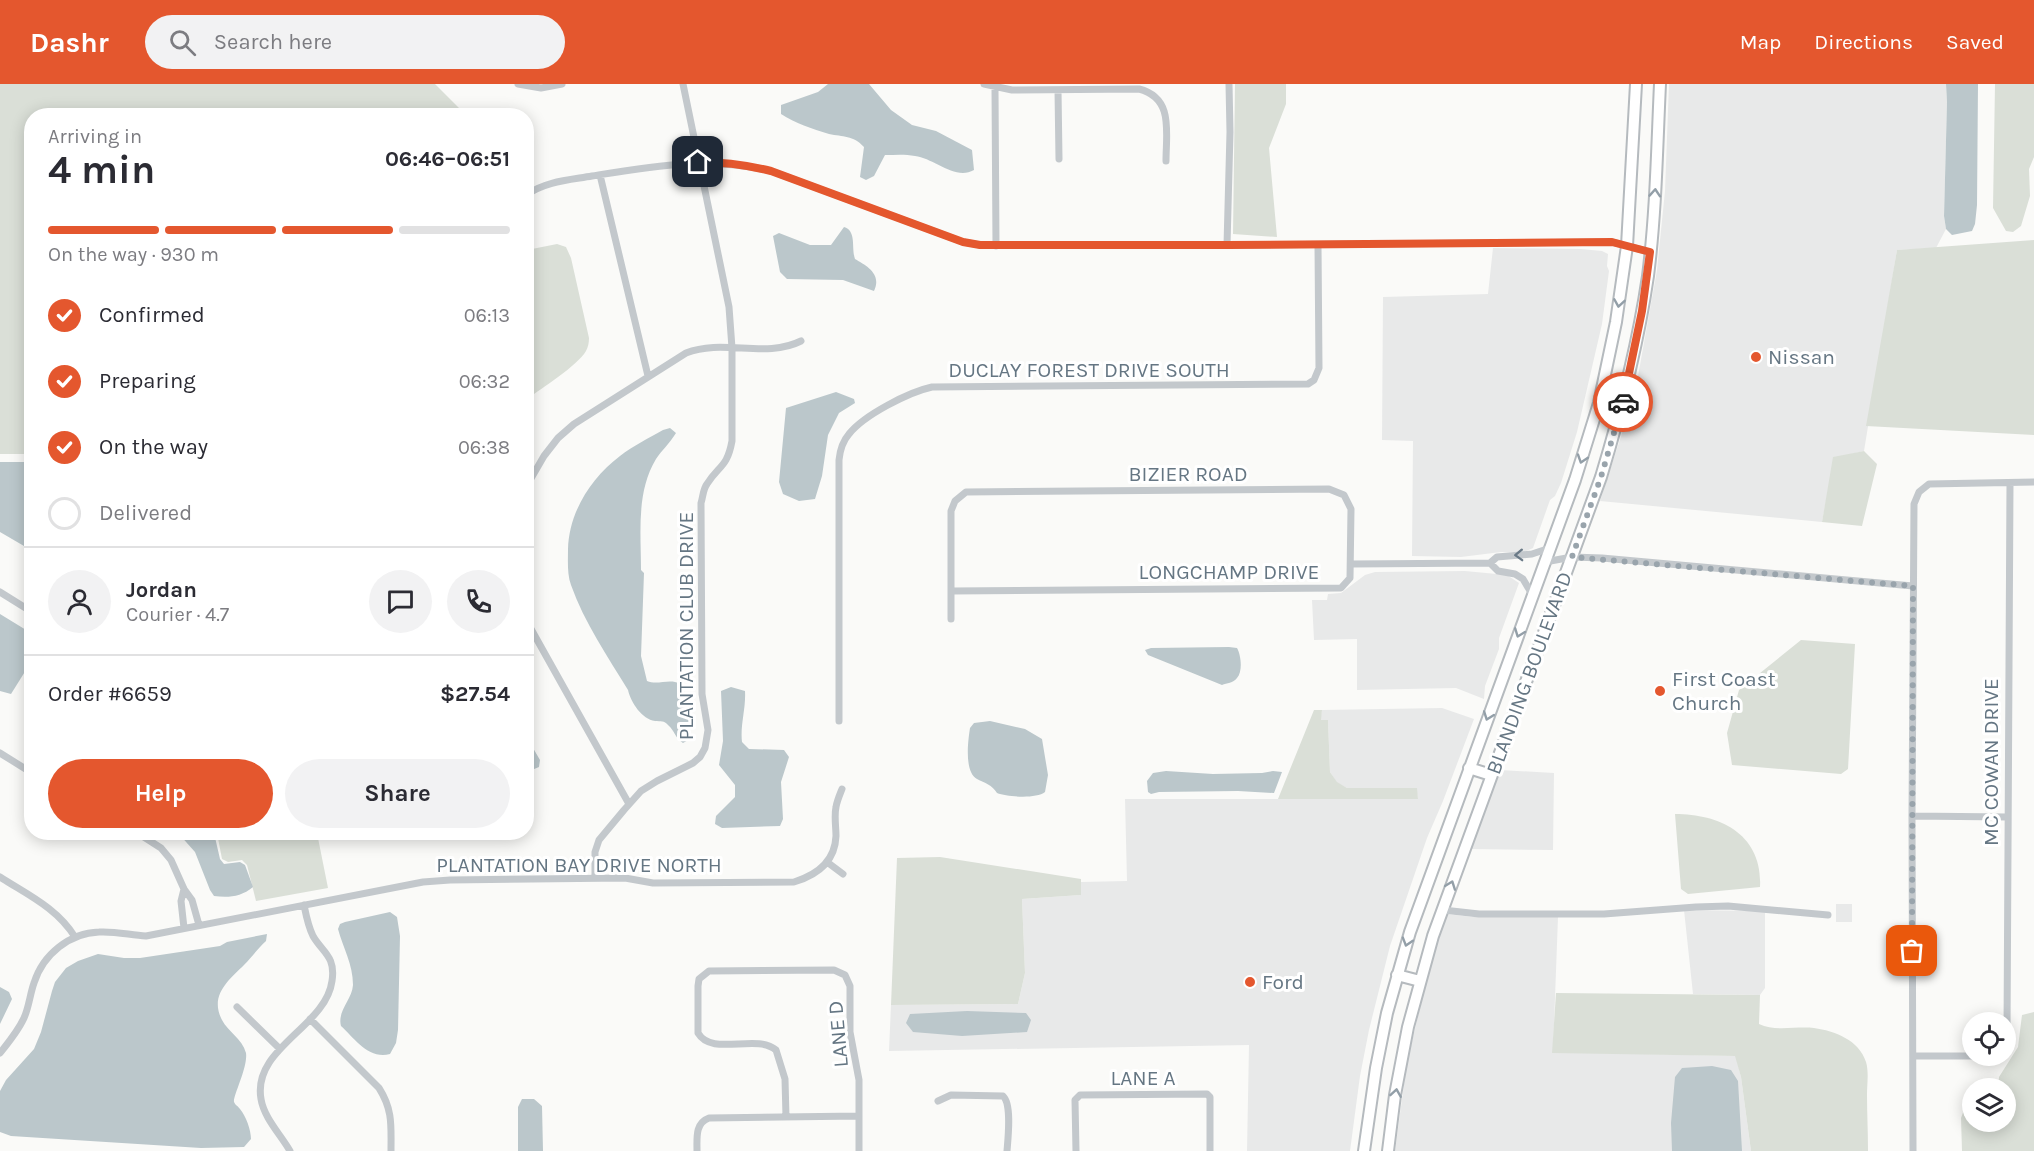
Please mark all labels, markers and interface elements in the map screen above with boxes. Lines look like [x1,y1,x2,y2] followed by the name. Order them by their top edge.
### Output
[145,15,565,69] search box
[30,26,109,59] text: Dashr
[166,26,199,59] icon: search
[214,29,332,55] text: Search here
[1740,30,1781,54] text: Map
[1814,30,1913,54] text: Directions
[1946,30,2004,54] text: Saved
[48,125,142,148] text: Arriving in
[672,136,723,187] pin
[681,145,714,178] icon: home
[385,146,510,172] text: 06:46–06:51
[48,147,155,193] text: 4 min
[1648,189,1661,198] one-way arrow
[48,243,219,266] text: On the way · 930 m
[48,299,81,332] icon: check
[1613,299,1625,308] one-way arrow
[99,302,205,328] text: Confirmed
[464,304,510,327] text: 06:13
[1768,345,1835,369] place label: Nissan
[1749,350,1763,364] marker: Nissan
[948,358,1230,382] street label: DUCLAY FOREST DRIVE SOUTH
[48,365,81,398] icon: check
[99,368,196,394] text: Preparing
[459,370,510,393] text: 06:32
[1593,372,1653,432] courier
[1607,386,1640,419] icon: car
[48,431,81,464] icon: check
[99,434,208,460] text: On the way
[458,436,510,459] text: 06:38
[1577,453,1589,464] one-way arrow
[1128,462,1248,486] street label: BIZIER ROAD
[99,500,192,526] text: Delivered
[674,512,698,740] street label: PLANTATION CLUB DRIVE
[1515,549,1524,561] one-way arrow
[1139,560,1319,584] street label: LONGCHAMP DRIVE
[1481,568,1577,778] street label: BLANDING BOULEVARD
[48,570,111,633] button: person
[369,570,432,633] button: chat
[447,570,510,633] button: phone
[126,577,197,603] text: Jordan
[126,603,229,626] text: Courier · 4.7
[1514,627,1526,638] one-way arrow
[1672,667,1776,715] place label: First Coast Church
[1979,678,2003,846] street label: MC COWAN DRIVE
[48,681,172,707] text: Order #6659
[440,681,510,707] text: $27.54
[1653,684,1667,698] marker: First Coast Church
[1482,711,1495,721] one-way arrow
[48,759,273,828] button: Help
[285,759,510,828] button: Share
[436,853,722,877] street label: PLANTATION BAY DRIVE NORTH
[1444,880,1457,891] one-way arrow
[1886,925,1937,976] pin
[1895,934,1928,967] icon: bag
[1402,936,1414,947] one-way arrow
[1262,970,1304,994] place label: Ford
[1243,975,1257,989] marker: Ford
[823,1000,853,1068] street label: LANE D
[1962,1012,2016,1132] map controls
[1962,1012,2016,1066] button: locate
[1110,1066,1176,1090] street label: LANE A
[1962,1078,2016,1132] button: layers
[1389,1088,1401,1098] one-way arrow

